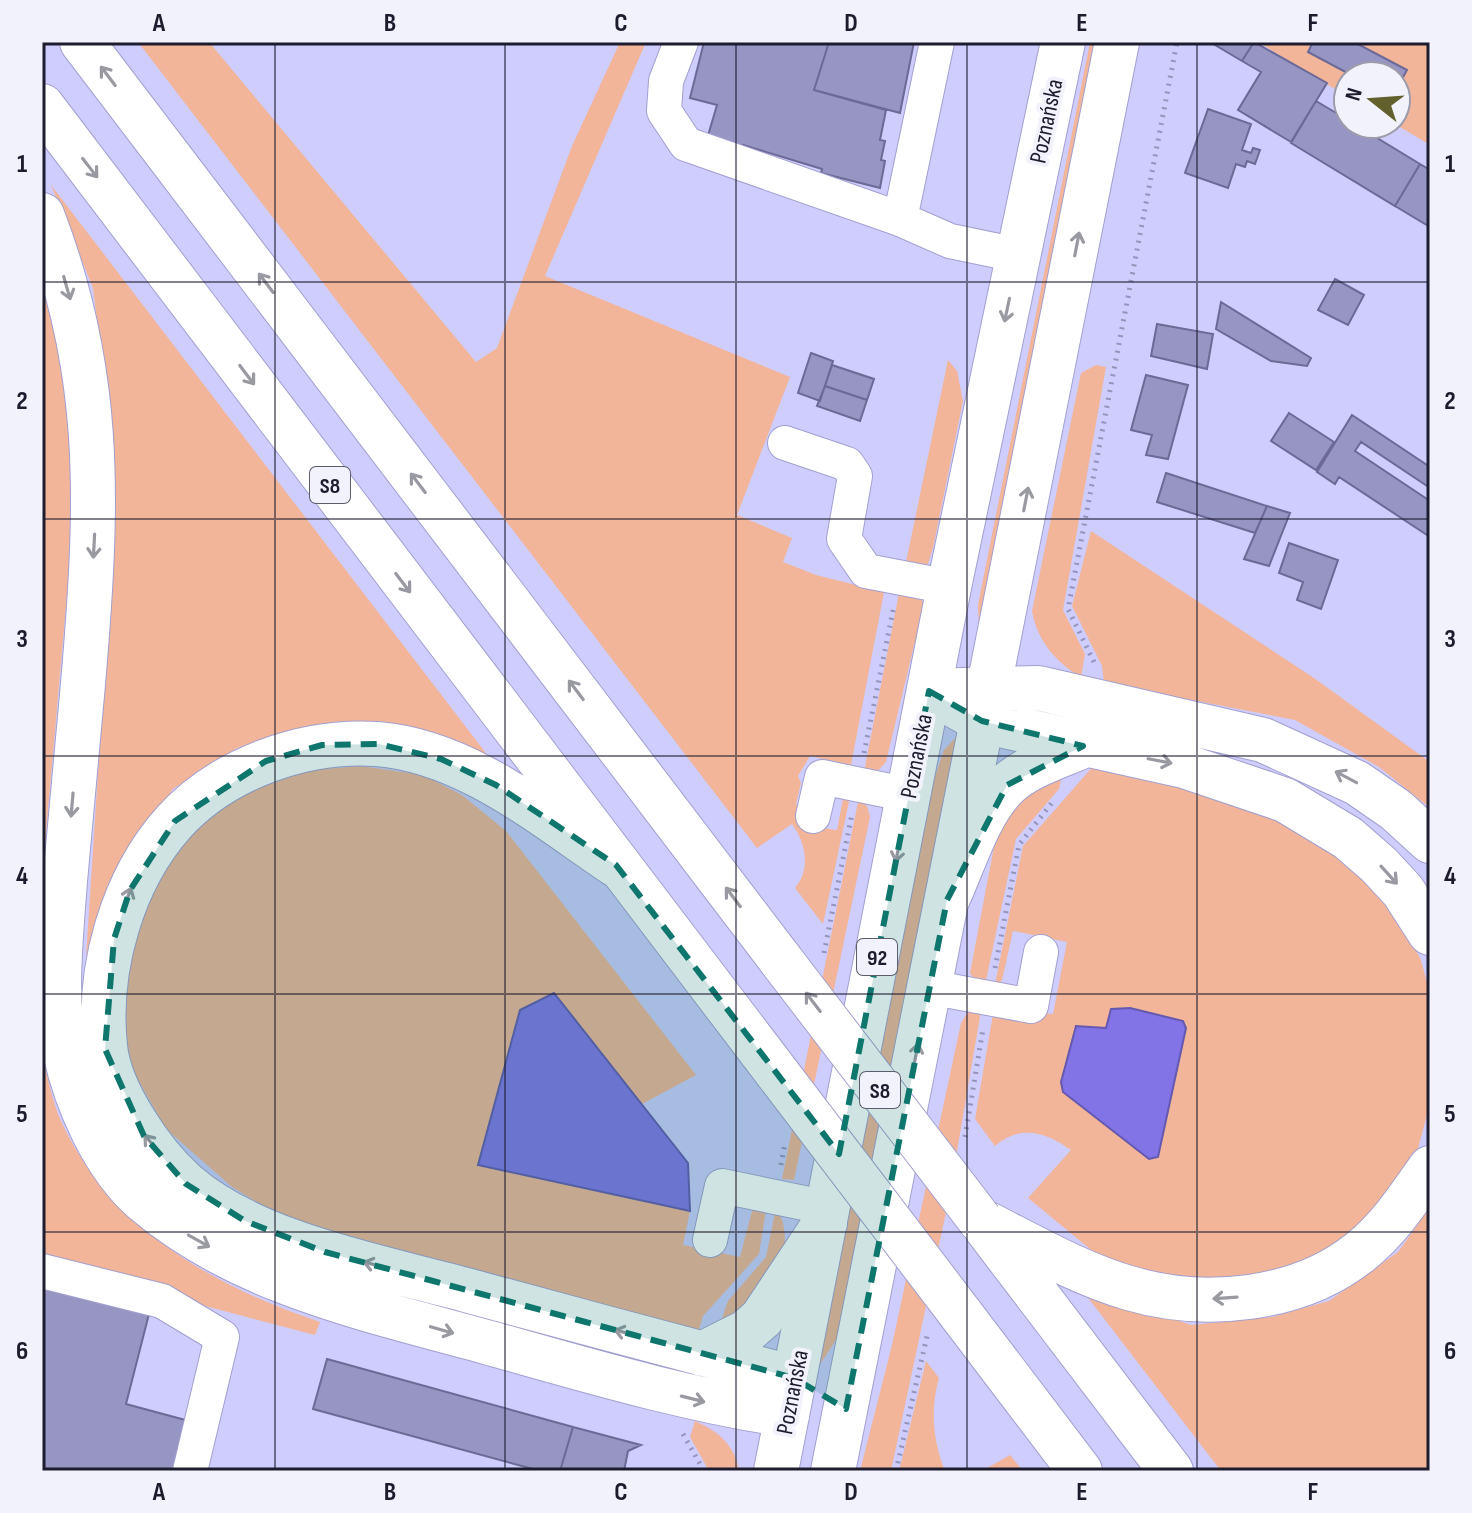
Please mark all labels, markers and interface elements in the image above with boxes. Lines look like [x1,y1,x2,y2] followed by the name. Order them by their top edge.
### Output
[152,8,166,39] text: A
[384,8,396,39] text: B
[614,8,628,39] text: C
[844,8,858,39] text: D
[1076,8,1088,39] text: E
[1308,8,1319,39] text: F
[1332,60,1412,140] north arrow
[100,66,117,87] one-way arrow
[1023,76,1070,166] street label: Poznańska
[1340,85,1369,104] text: N
[17,149,27,180] text: 1
[1445,149,1455,180] text: 1
[81,157,98,178] one-way arrow
[1071,232,1086,257] one-way arrow
[257,273,274,294] one-way arrow
[60,275,75,301] one-way arrow
[998,296,1013,322] one-way arrow
[238,364,255,386] one-way arrow
[16,386,28,417] text: 2
[1444,386,1456,417] text: 2
[310,467,350,503] road number: S8
[410,473,427,494] one-way arrow
[1020,487,1035,512] one-way arrow
[86,532,101,559] one-way arrow
[395,572,412,593] one-way arrow
[16,624,28,655] text: 3
[1444,624,1456,655] text: 3
[567,680,584,701] one-way arrow
[894,711,939,801] street label: Poznańska
[1147,754,1172,769] one-way arrow
[1335,769,1359,784] one-way arrow
[64,791,79,818] one-way arrow
[890,837,905,863] one-way arrow
[16,861,28,892] text: 4
[1444,861,1456,892] text: 4
[1379,865,1398,885] one-way arrow
[121,887,136,912] one-way arrow
[725,887,742,908] one-way arrow
[857,939,897,975] road number: 92
[805,992,822,1014] one-way arrow
[909,1043,924,1068] one-way arrow
[860,1072,900,1108] road number: S8
[16,1099,28,1130] text: 5
[1444,1099,1456,1130] text: 5
[143,1135,161,1155] one-way arrow
[187,1233,211,1249] one-way arrow
[363,1257,389,1272] one-way arrow
[1212,1291,1239,1306] one-way arrow
[429,1323,455,1338] one-way arrow
[614,1325,640,1340] one-way arrow
[16,1336,28,1367] text: 6
[1444,1336,1456,1367] text: 6
[770,1347,815,1437] street label: Poznańska
[679,1393,705,1408] one-way arrow
[152,1477,166,1508] text: A
[384,1477,396,1508] text: B
[614,1477,628,1508] text: C
[844,1477,858,1508] text: D
[1076,1477,1088,1508] text: E
[1308,1477,1319,1508] text: F

